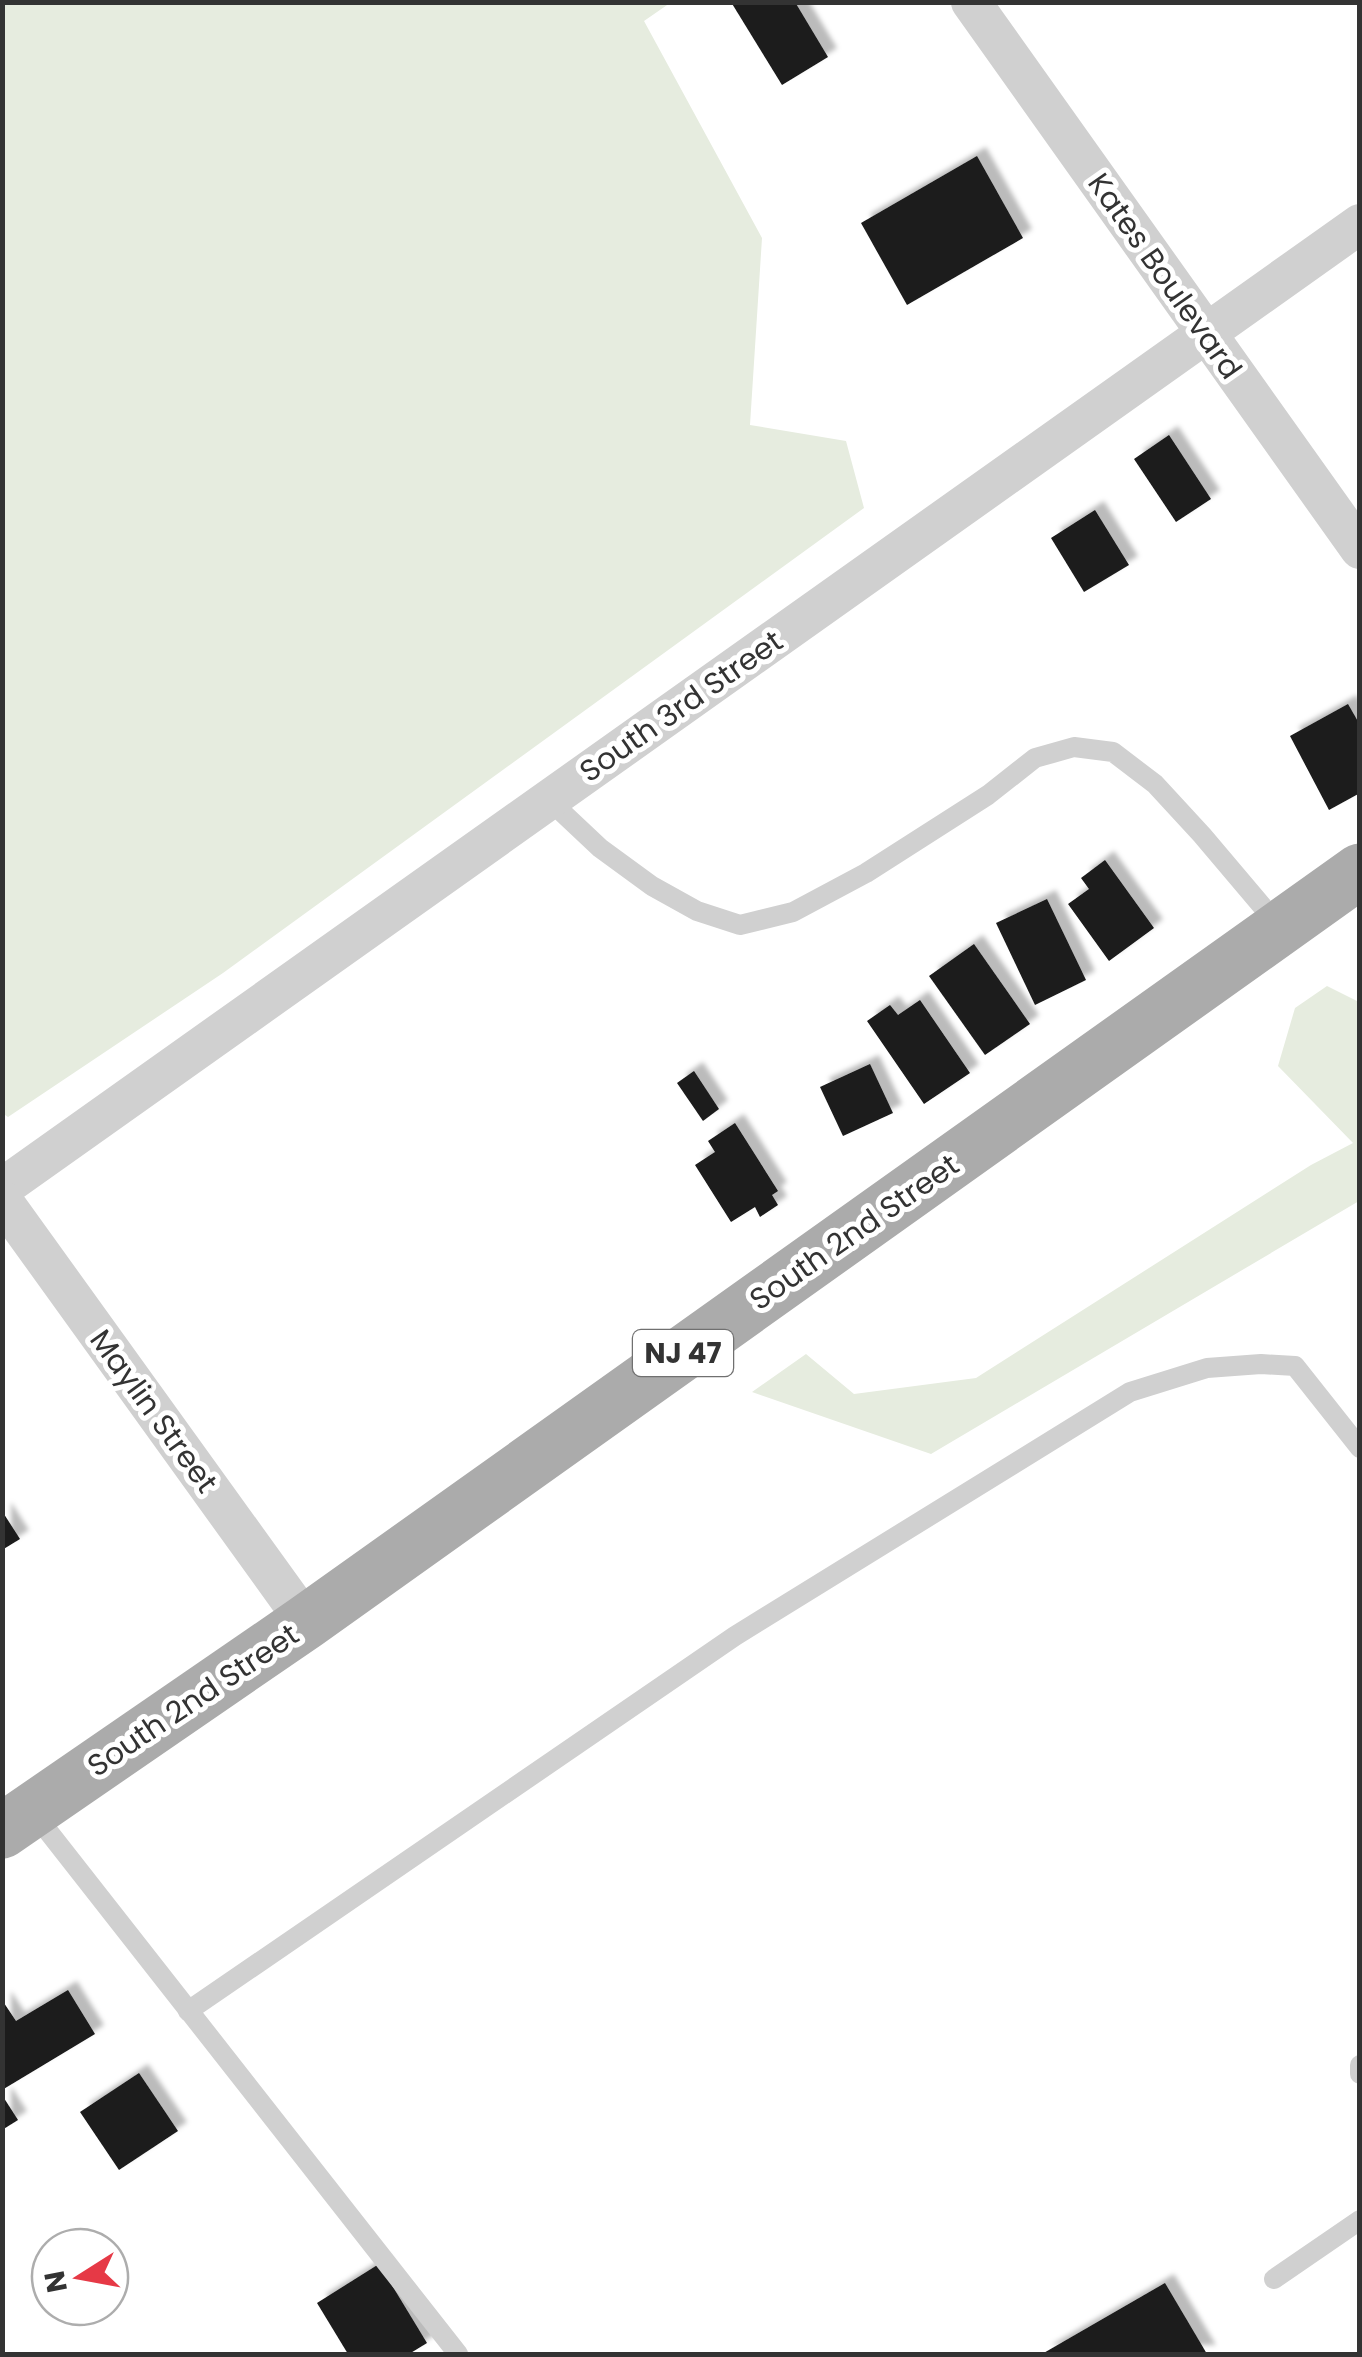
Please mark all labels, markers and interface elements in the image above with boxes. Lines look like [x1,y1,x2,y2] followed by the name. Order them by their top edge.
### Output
[1078,164,1252,388] street label: Kates Boulevard
[571,620,791,792] street label: South 3rd Street
[741,1144,967,1320] street label: South 2nd Street
[80,1320,228,1502] street label: Maylin Street
[633,1330,733,1376] road number: NJ 47
[79,1613,307,1787] street label: South 2nd Street
[30,2227,130,2327] north arrow
[35,2268,77,2296] text: N

